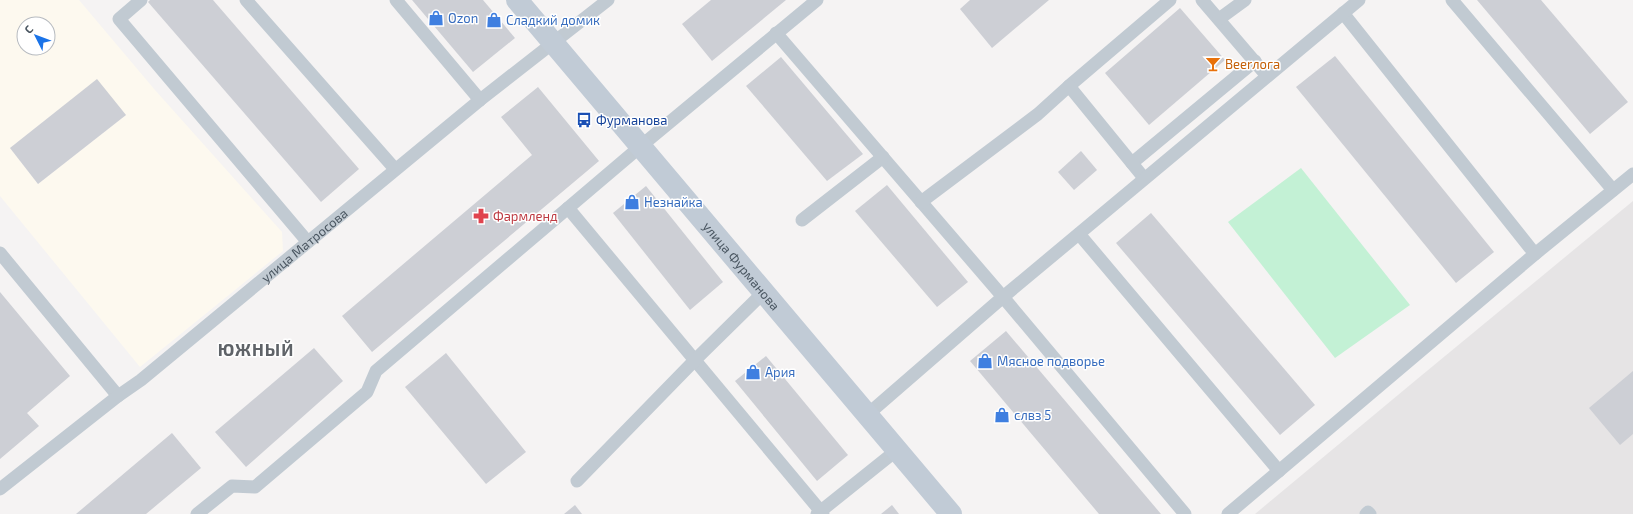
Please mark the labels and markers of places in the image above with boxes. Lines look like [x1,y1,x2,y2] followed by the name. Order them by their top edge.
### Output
[427,9,445,27] shop icon: Ozon
[448,10,478,26] place label: Ozon
[485,11,503,29] shop icon: Сладкий домик
[506,12,600,28] place label: Сладкий домик
[1204,55,1222,73] bar icon: Beerлога
[1225,56,1280,72] place label: Beerлога
[575,111,593,129] bus stop icon: Фурманова
[596,112,667,128] place label: Фурманова
[623,193,641,211] shop icon: Незнайка
[644,194,703,210] place label: Незнайка
[472,207,490,225] pharmacy icon: Фармленд
[493,208,558,224] place label: Фармленд
[976,352,994,370] shop icon: Мясное подворье
[997,353,1105,369] place label: Мясное подворье
[744,363,762,381] shop icon: Ария
[765,364,795,380] place label: Ария
[993,406,1011,424] shop icon: слвз 5
[1014,407,1051,423] place label: слвз 5

